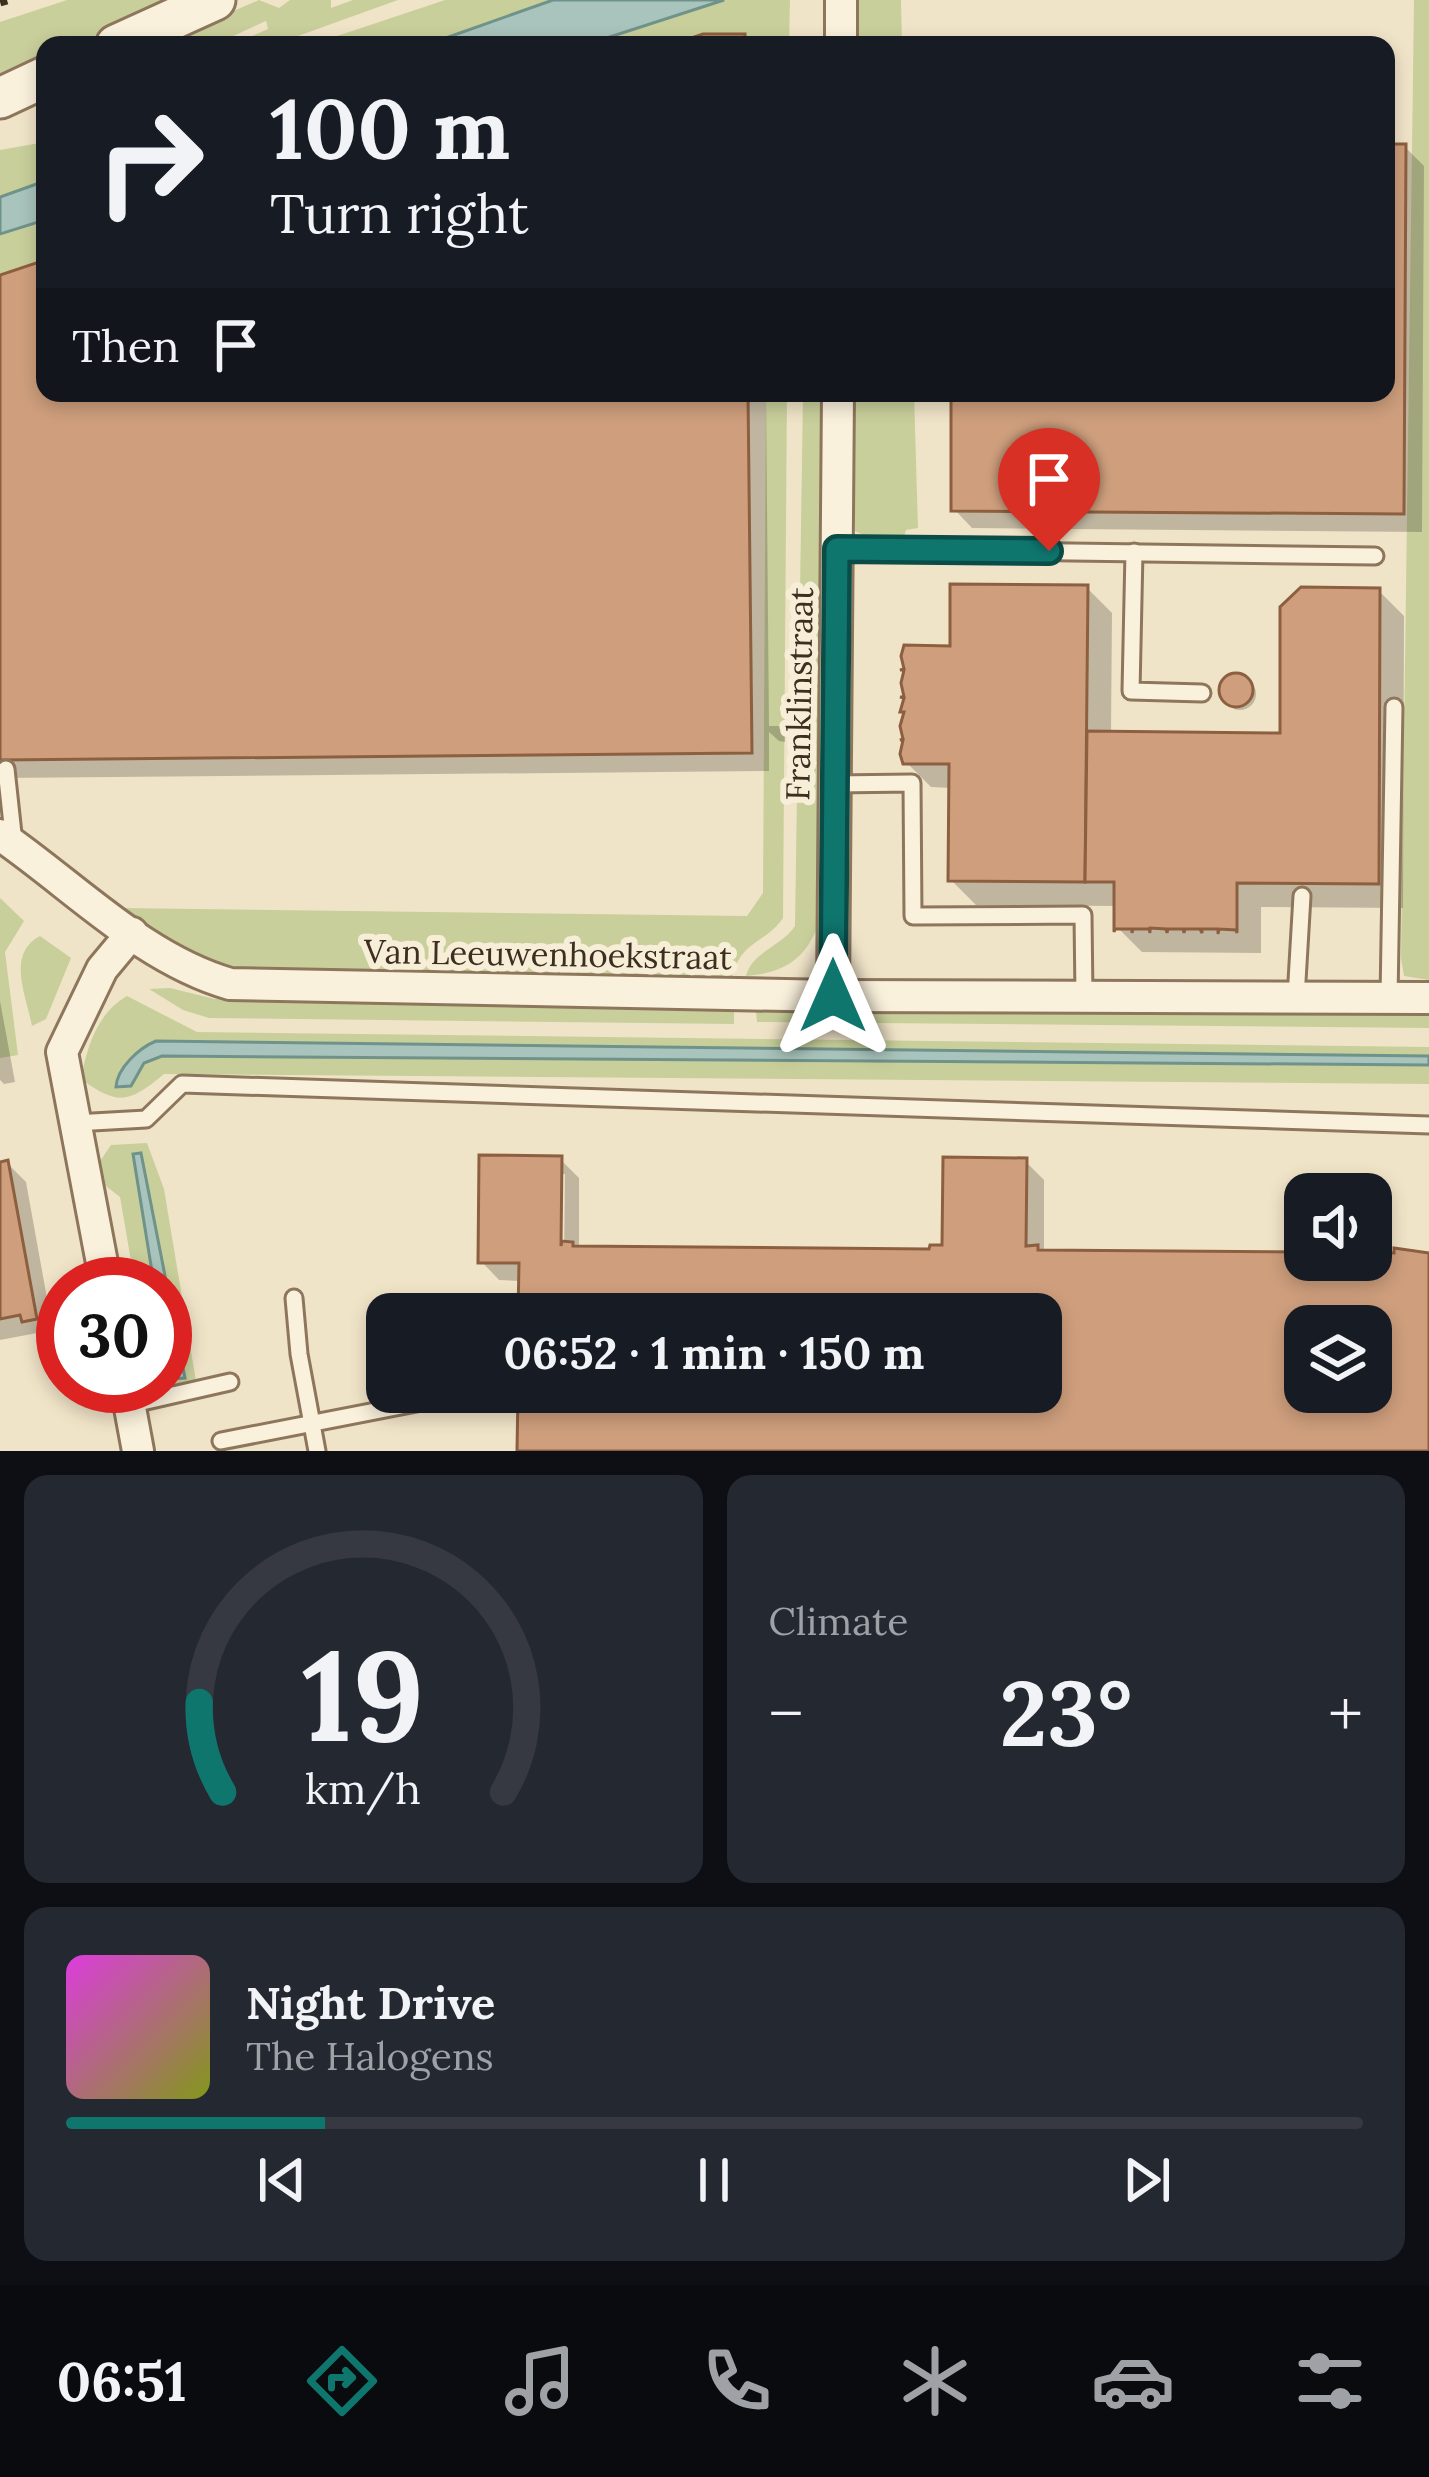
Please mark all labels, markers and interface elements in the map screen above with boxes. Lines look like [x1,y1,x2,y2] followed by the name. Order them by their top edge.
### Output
[270,74,510,182] text: 100 m
[72,84,228,240] icon: right
[270,179,529,248] text: Turn right
[203,312,269,378] icon: arrive
[72,317,179,374] text: Then
[998,428,1100,551] pin
[1016,446,1082,512] icon: arrive
[776,587,822,801] street label: Franklinstraat
[363,930,733,978] street label: Van Leeuwenhoekstraat
[770,933,896,1059] position arrow
[1284,1173,1392,1413] map controls
[1284,1173,1392,1281] button: sound
[36,1257,192,1413] speed limit sign: 30
[1284,1305,1392,1413] button: layers
[503,1324,925,1381] text: 06:52 · 1 min · 150 m
[769,1596,908,1646] text: Climate
[302,1615,425,1775] text: 19
[999,1655,1132,1771] text: 23°
[769,1671,803,1755] text: −
[1328,1671,1363,1755] text: +
[305,1761,421,1816] text: km/h
[246,1974,495,2031] text: Night Drive
[246,2031,494,2081] text: The Halogens
[249,2147,315,2213] icon: previous
[681,2147,747,2213] icon: pause
[1114,2147,1180,2213] icon: next
[300,2339,384,2423] icon: directions
[498,2339,582,2423] icon: music
[695,2339,779,2423] icon: phone
[893,2339,977,2423] icon: climate
[1091,2339,1175,2423] icon: car
[1288,2339,1372,2423] icon: filters
[57,2347,187,2416] text: 06:51

